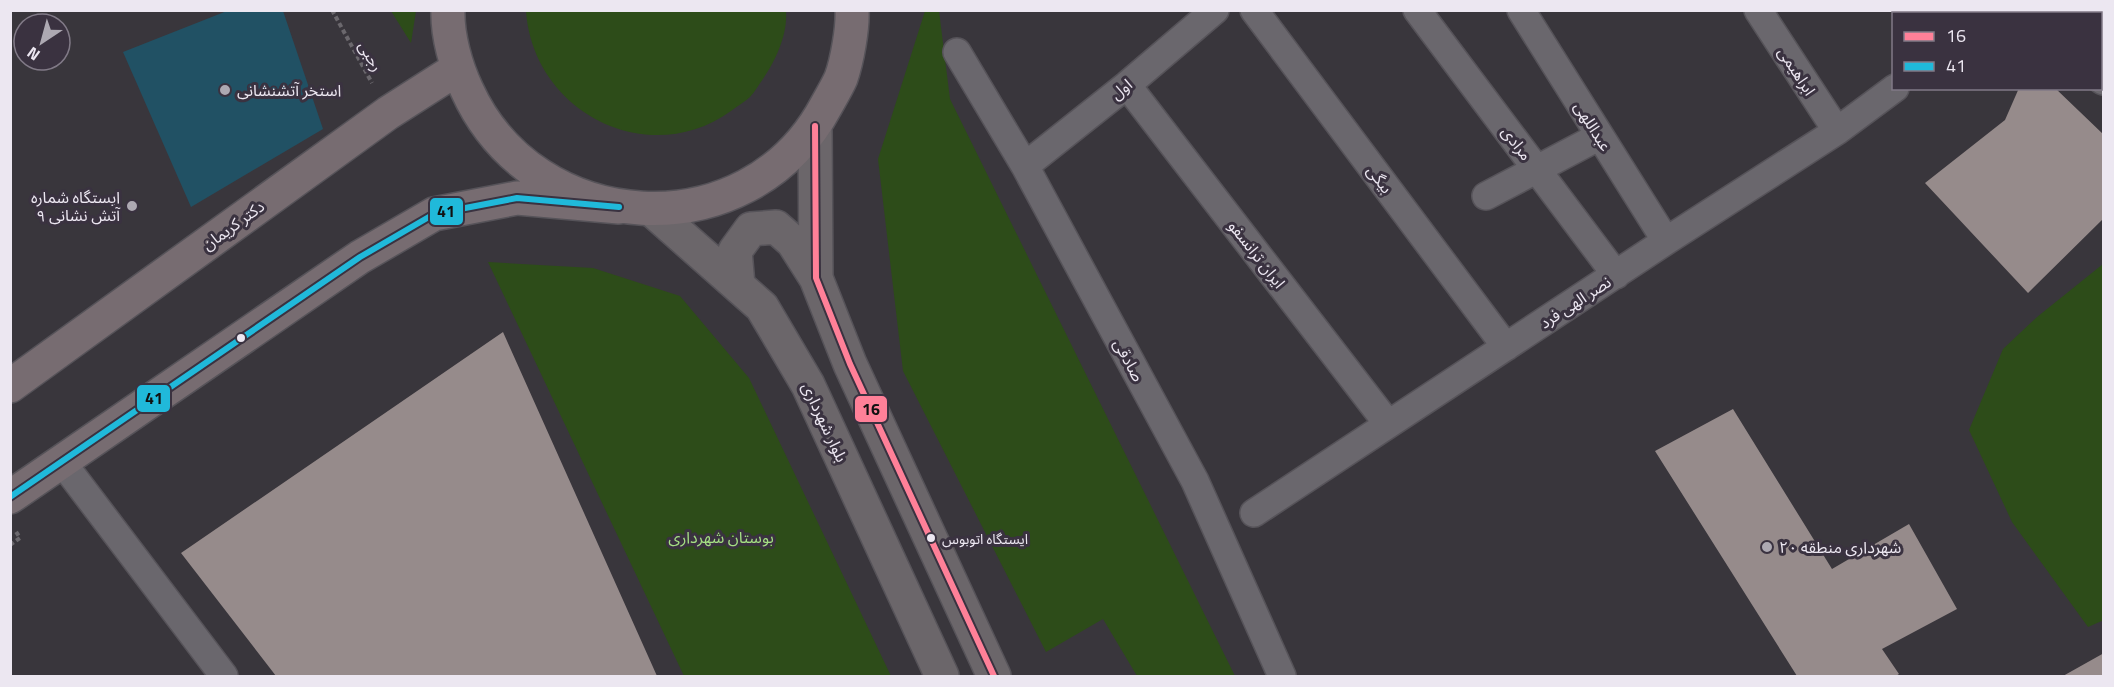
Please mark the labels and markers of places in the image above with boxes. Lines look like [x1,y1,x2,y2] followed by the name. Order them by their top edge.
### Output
[237,78,341,102] place label: استخر آتشنشانی
[218,83,232,97] marker: استخر آتشنشانی
[31,185,121,227] place label: ایستگاه شماره ۹ آتش نشانی
[125,199,139,213] marker: ایستگاه شماره ۹ آتش نشانی
[235,332,247,344] unlabelled marker
[942,528,1028,549] place label: ایستگاه اتوبوس
[925,532,937,544] marker: ایستگاه اتوبوس
[1779,535,1901,559] place label: شهرداری منطقه ۲۰
[1760,540,1774,554] marker: شهرداری منطقه ۲۰

